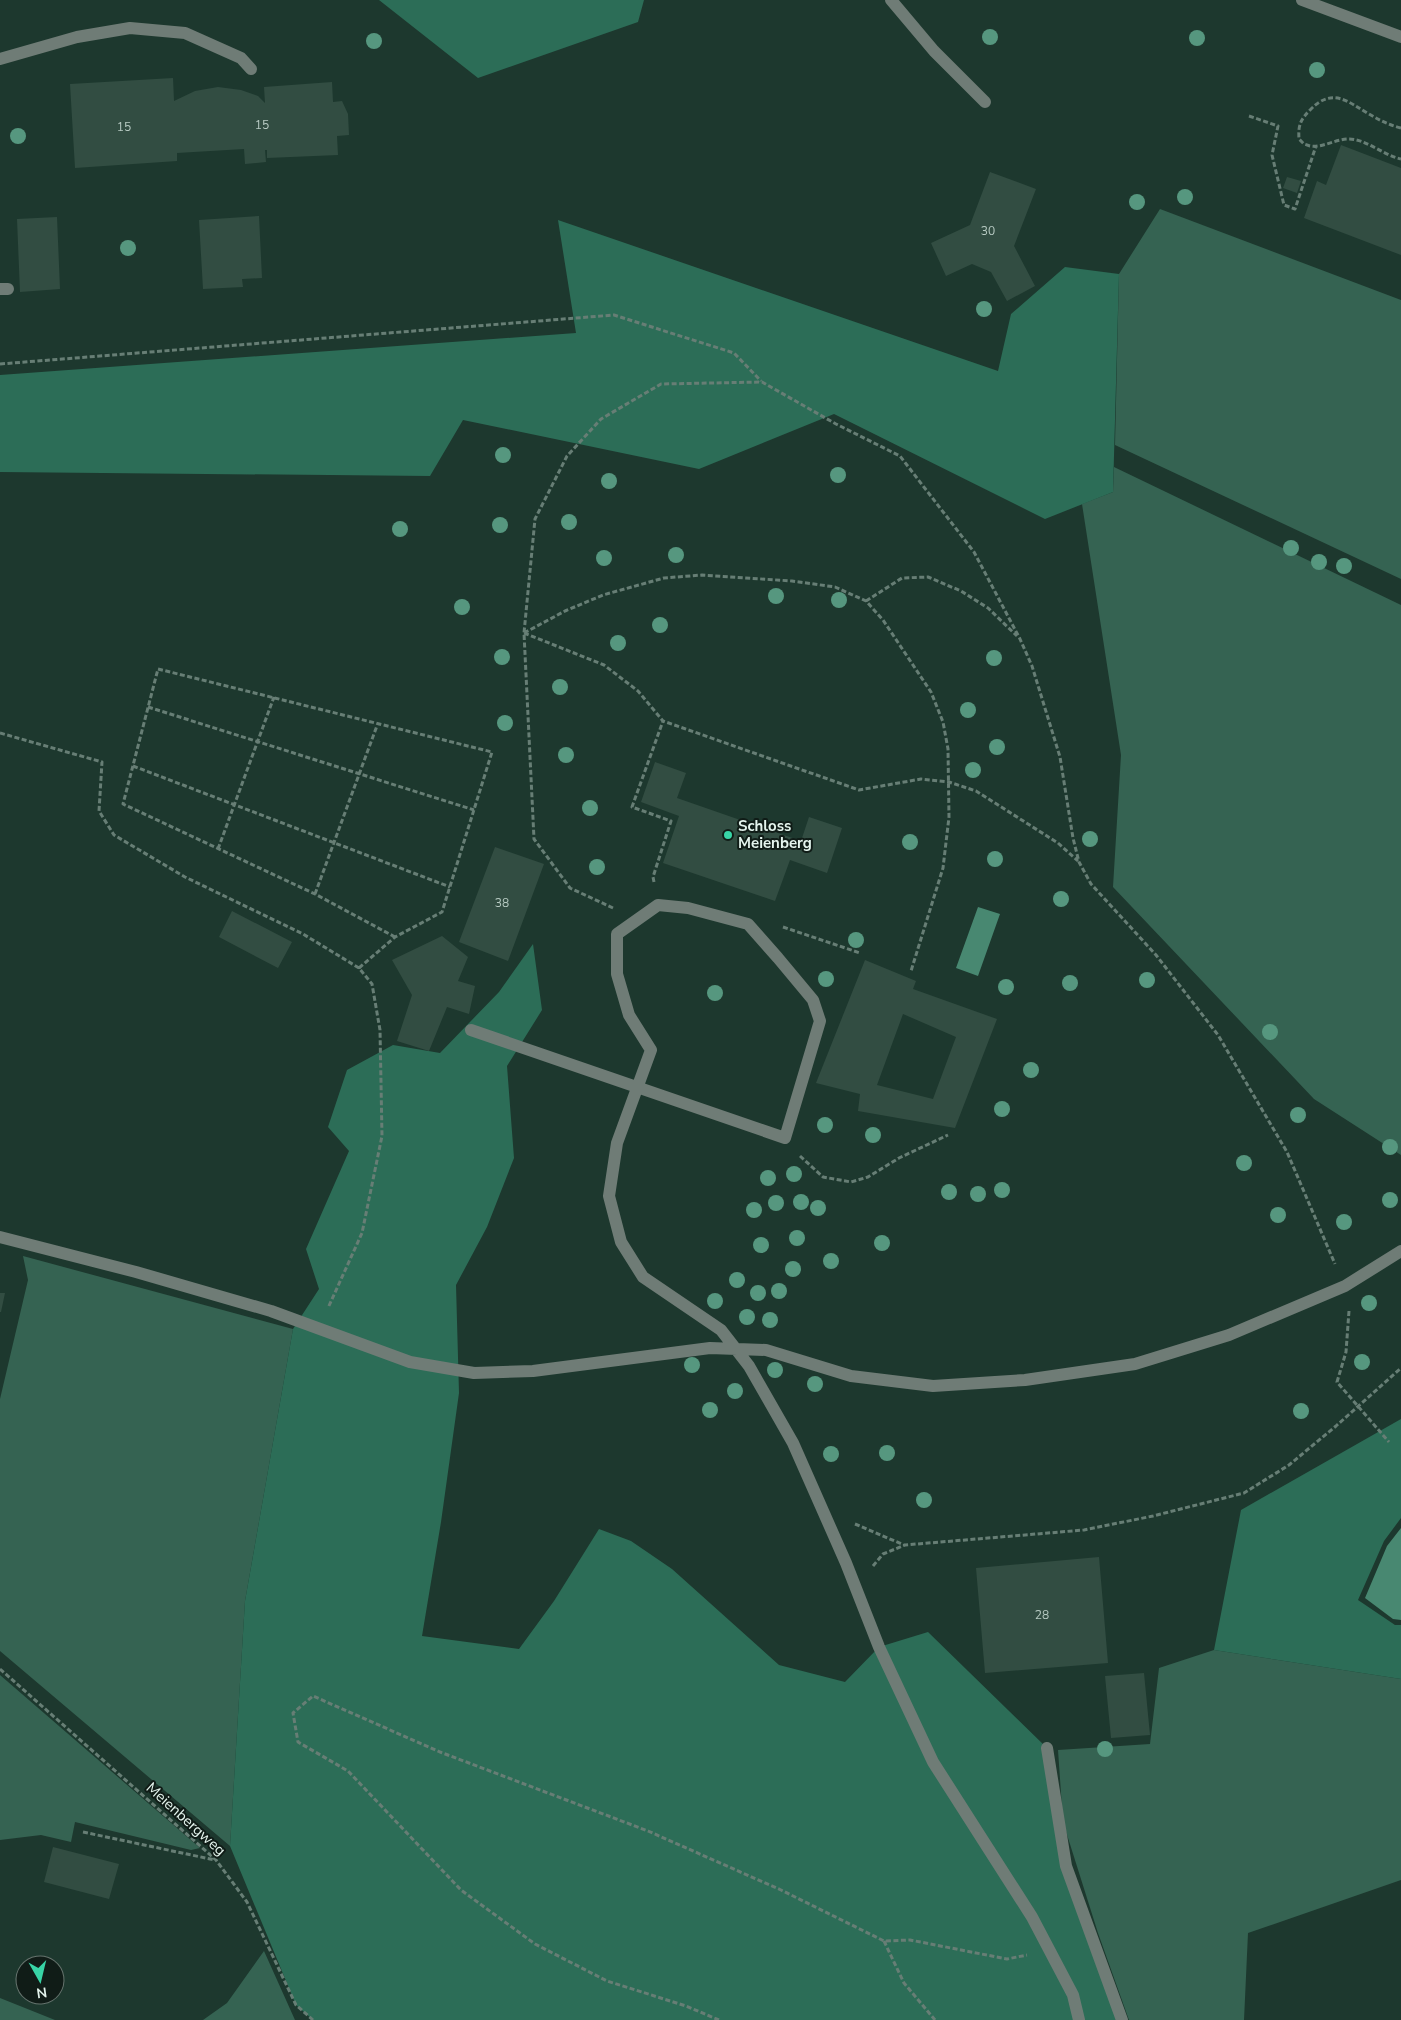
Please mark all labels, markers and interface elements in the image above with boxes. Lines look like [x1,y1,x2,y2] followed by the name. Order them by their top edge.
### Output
[255,117,269,133] house number: 15
[117,119,131,135] house number: 15
[981,223,995,239] house number: 30
[738,816,812,853] place label: Schloss Meienberg
[722,829,734,841] marker: Schloss Meienberg
[495,895,509,911] house number: 38
[1035,1607,1049,1623] house number: 28
[142,1778,230,1860] street label: Meienbergweg
[15,1955,65,2005] north arrow
[35,1982,48,2003] text: N

